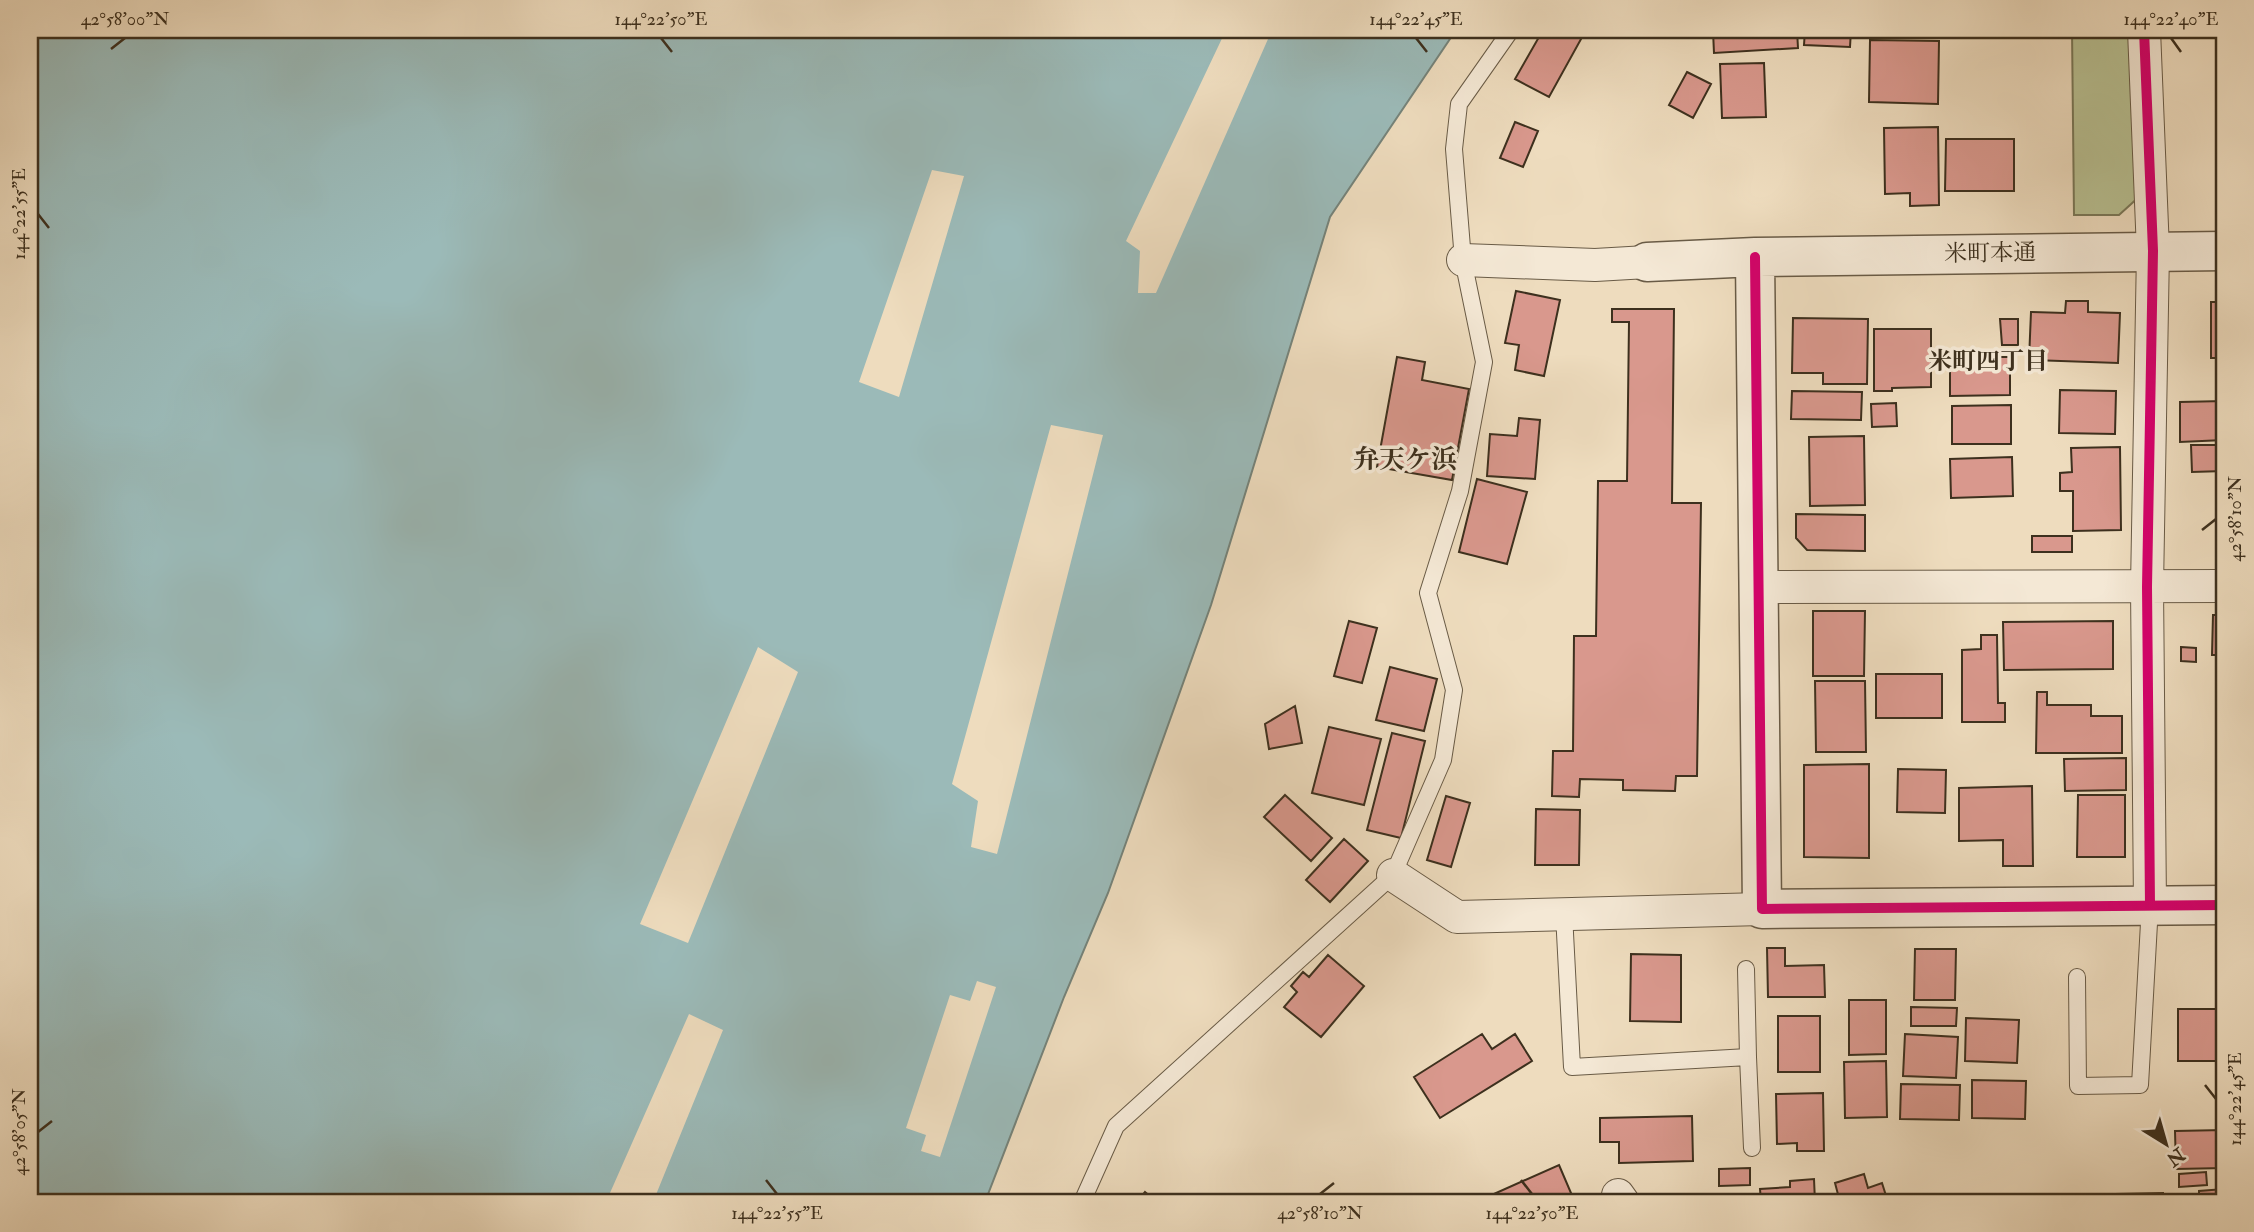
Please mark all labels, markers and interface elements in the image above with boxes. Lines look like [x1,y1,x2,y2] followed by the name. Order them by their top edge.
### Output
[81,8,169,31] text: 42°58'00"N
[615,8,707,31] text: 144°22'50"E
[1369,8,1463,31] text: 144°22'45"E
[2124,8,2218,31] text: 144°22'40"E
[8,168,31,260] text: 144°22'55"E
[1944,238,2036,268] street label: 米町本通
[1928,346,2048,377] district label: 米町四丁目
[1353,444,1457,476] district label: 弁天ケ浜
[2224,476,2247,562] text: 42°58'10"N
[2224,1052,2247,1146] text: 144°22'45"E
[8,1088,31,1176] text: 42°58'05"N
[2132,1110,2202,1180] north arrow
[2161,1141,2190,1172] text: N
[731,1202,823,1225] text: 144°22'55"E
[1277,1202,1363,1225] text: 42°58'10"N
[1486,1202,1578,1225] text: 144°22'50"E

